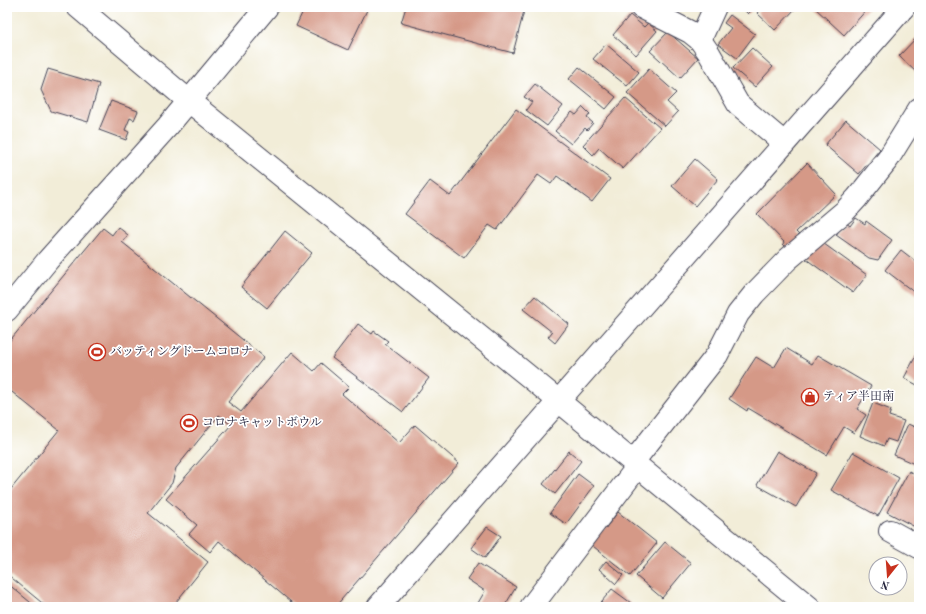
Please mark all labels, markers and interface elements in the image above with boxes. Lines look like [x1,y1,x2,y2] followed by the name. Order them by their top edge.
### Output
[87,342,107,362] sports icon: バッティングドームコロナ
[110,345,253,358] place label: バッティングドームコロナ
[800,387,820,407] shop icon: ティア半田南
[823,389,894,403] place label: ティア半田南
[179,413,199,433] sports icon: コロナキャットボウル
[202,416,322,429] place label: コロナキャットボウル
[868,556,908,596] north arrow
[879,577,891,591] text: N

